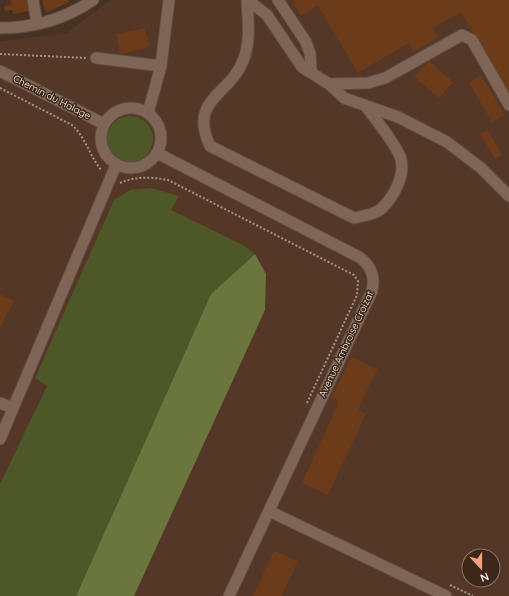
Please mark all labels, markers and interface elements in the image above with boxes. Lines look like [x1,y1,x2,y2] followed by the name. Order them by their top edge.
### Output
[11,72,93,122] street label: Chemin du Halage
[316,288,377,399] street label: Avenue Ambroise Croizat
[461,548,501,588] north arrow
[478,569,491,585] text: N

